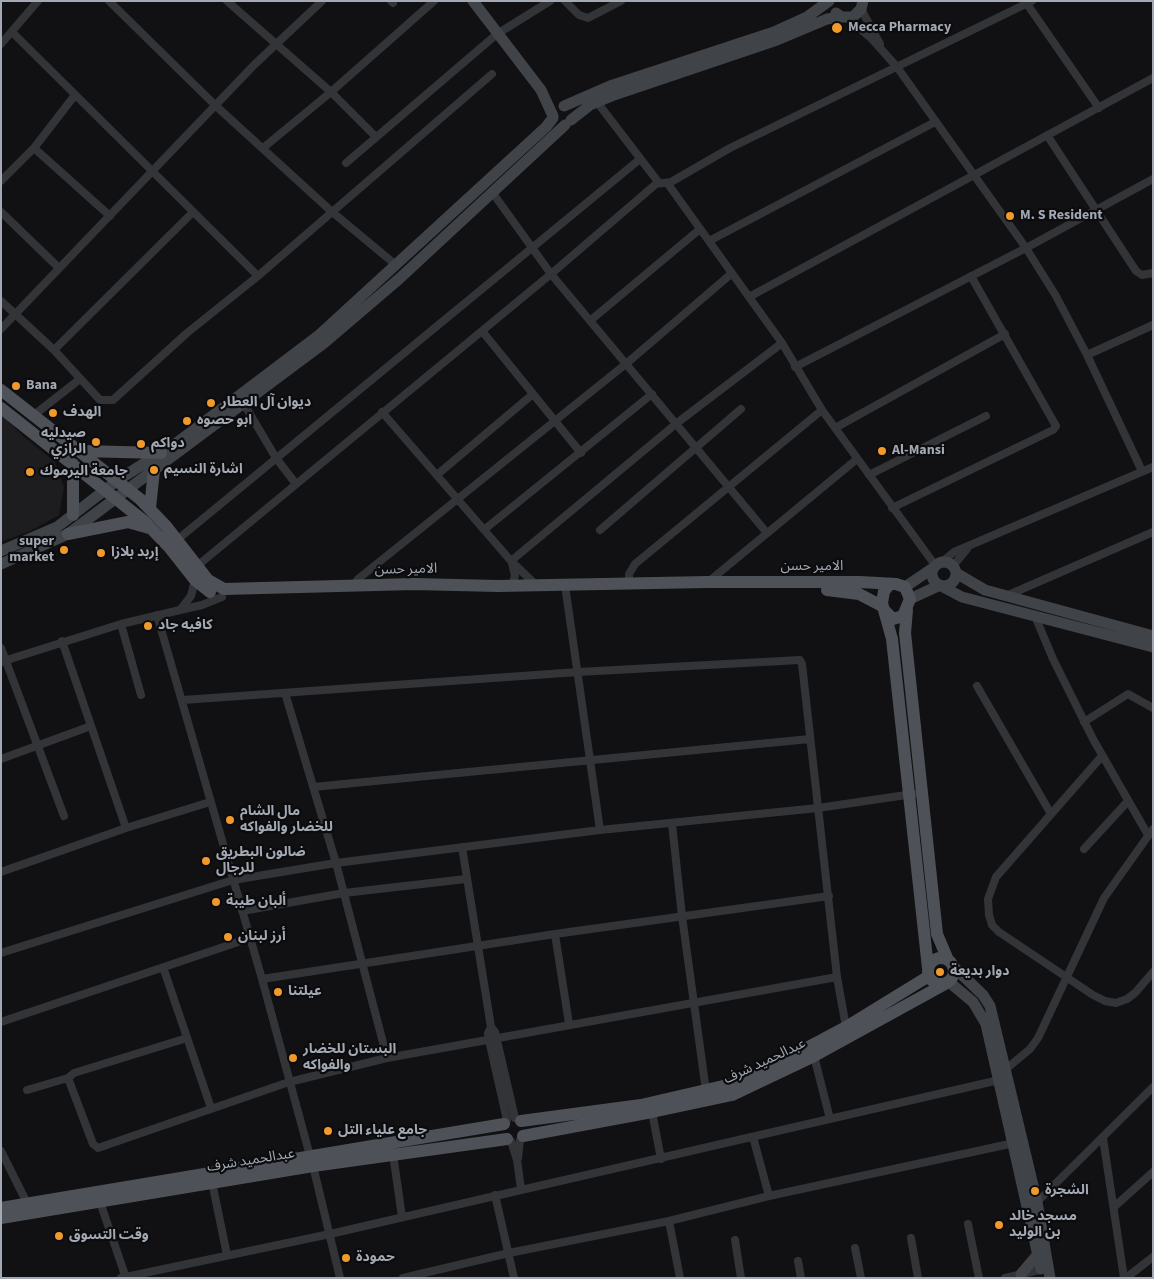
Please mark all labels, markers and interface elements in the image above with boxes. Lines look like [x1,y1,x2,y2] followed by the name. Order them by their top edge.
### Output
[848,20,951,36] place label: Mecca Pharmacy
[830,21,844,35] marker: Mecca Pharmacy
[1020,208,1103,224] place label: M. S Resident
[1004,210,1016,222] marker: M. S Resident
[26,378,57,394] place label: Bana
[10,380,22,392] marker: Bana
[221,395,311,411] place label: ديوان آل العطار
[205,397,217,409] marker: ديوان آل العطار
[63,405,101,421] place label: الهدف
[47,407,59,419] marker: الهدف
[197,413,252,429] place label: ابو حصوه
[181,415,193,427] marker: ابو حصوه
[41,426,86,458] place label: صيدليه الرازي
[90,436,102,448] marker: صيدليه الرازي
[151,436,185,452] place label: دواكم
[135,438,147,450] marker: دواكم
[892,443,945,459] place label: Al-Mansi
[876,445,888,457] marker: Al-Mansi
[164,462,243,478] place label: اشارة النسيم
[40,464,128,480] place label: جامعة اليرموك
[148,464,160,476] marker: اشارة النسيم
[24,466,36,478] marker: جامعة اليرموك
[9,534,54,566] place label: super market
[58,544,70,556] marker: super market
[111,545,159,561] place label: إربد بلازا
[95,547,107,559] marker: إربد بلازا
[781,559,843,575] street label: الامير حسن
[374,561,438,579] street label: الامير حسن
[158,618,213,634] place label: كافيه جاد
[142,620,154,632] marker: كافيه جاد
[240,804,333,836] place label: مال الشام للخضار والفواكه
[224,814,236,826] marker: مال الشام للخضار والفواكه
[216,845,306,878] place label: ضالون البطريق للرجال
[200,855,212,867] marker: ضالون البطريق للرجال
[226,894,286,910] place label: ألبان طيبة
[210,896,222,908] marker: ألبان طيبة
[238,929,286,945] place label: أرز لبنان
[222,931,234,943] marker: أرز لبنان
[950,964,1010,980] place label: دوار بديعة
[934,966,946,978] marker: دوار بديعة
[288,984,322,1000] place label: عيلتنا
[272,986,284,998] marker: عيلتنا
[721,1036,809,1088] street label: عبدالحميد شرف
[303,1042,396,1074] place label: البستان للخضار والفواكه
[287,1052,299,1064] marker: البستان للخضار والفواكه
[338,1123,427,1139] place label: جامع علياء التل
[322,1125,334,1137] marker: جامع علياء التل
[206,1146,296,1176] street label: عبدالحميد شرف
[1045,1183,1089,1199] place label: الشجرة
[1029,1185,1041,1197] marker: الشجرة
[1009,1209,1077,1242] place label: مسجد خالد بن الوليد
[993,1219,1005,1231] marker: مسجد خالد بن الوليد
[69,1228,149,1244] place label: وقت التسوق
[53,1230,65,1242] marker: وقت التسوق
[356,1250,395,1266] place label: حمودة
[340,1252,352,1264] marker: حمودة

